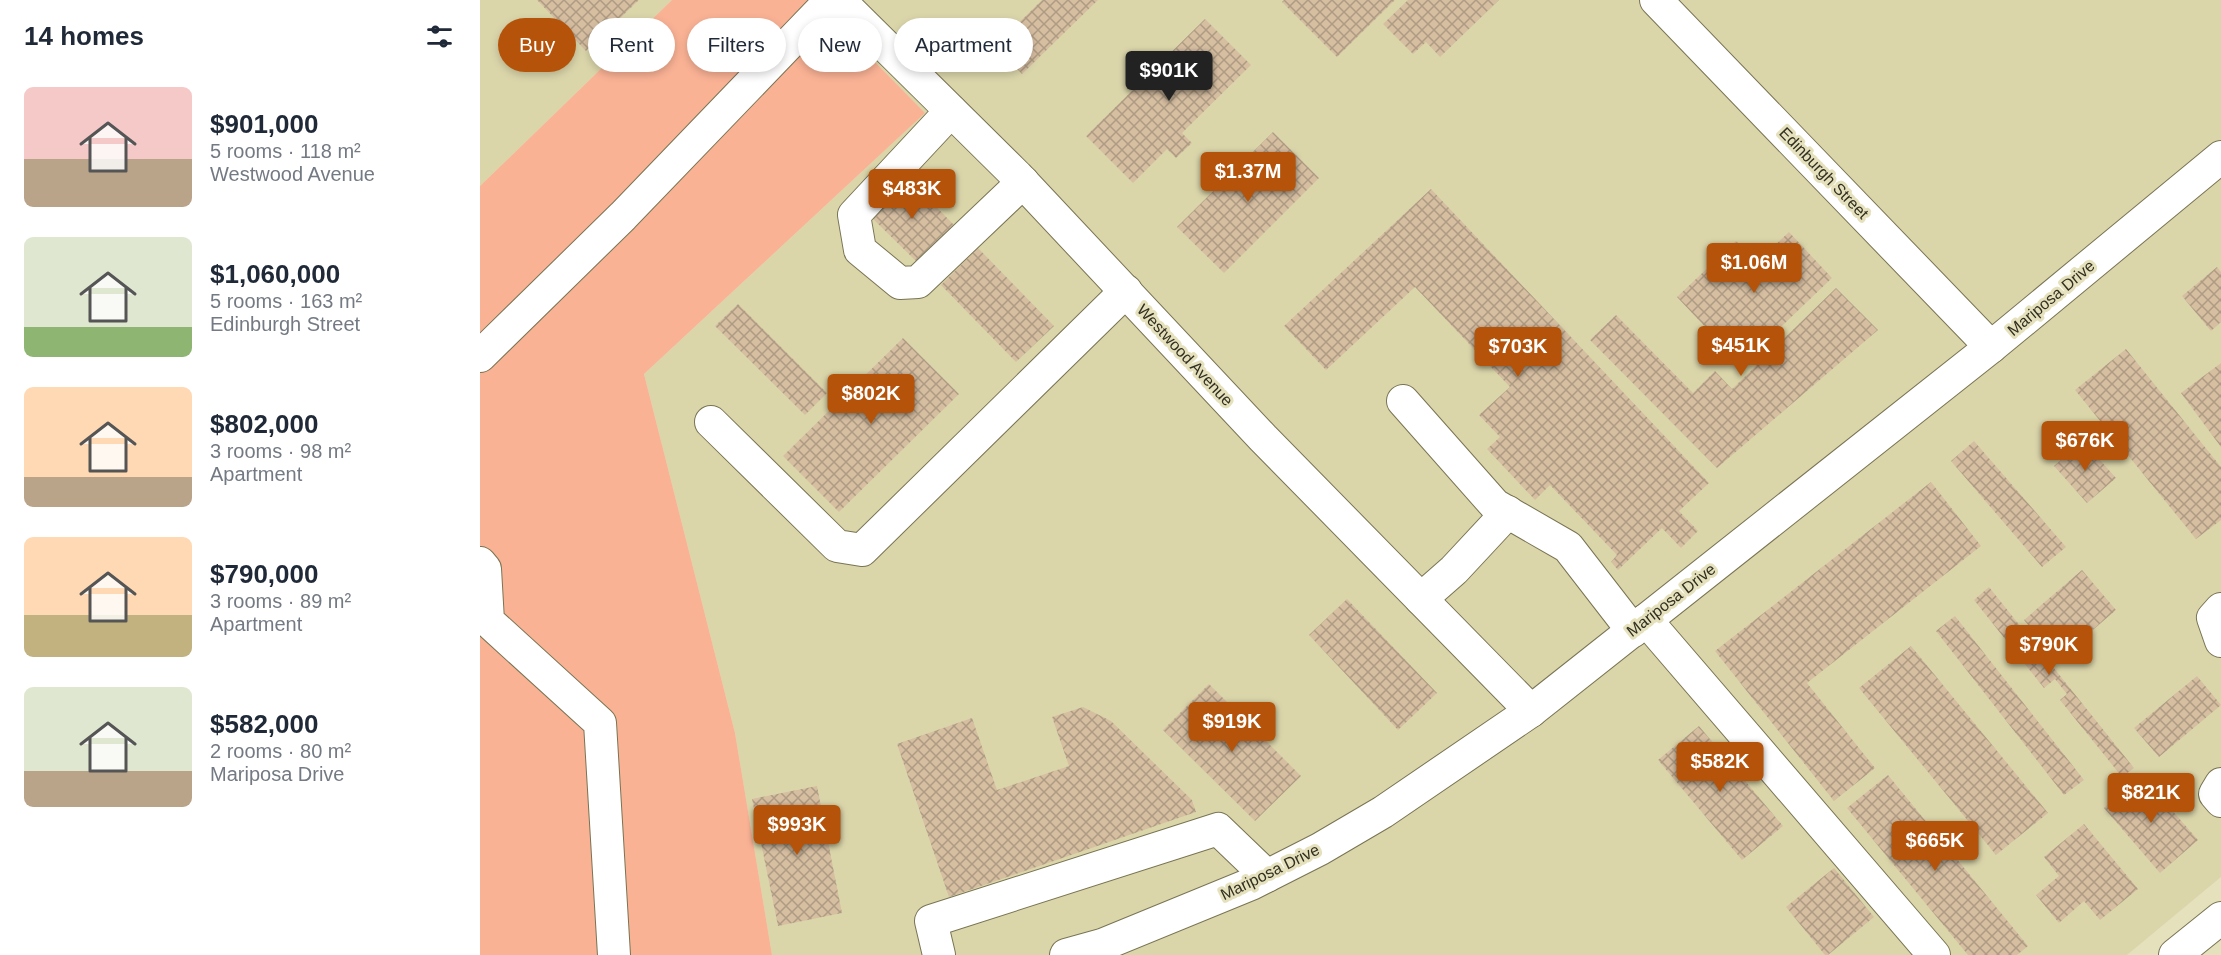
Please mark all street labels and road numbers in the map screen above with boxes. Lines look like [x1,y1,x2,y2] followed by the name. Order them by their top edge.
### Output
[1776,124,1872,222] street label: Edinburgh Street
[2004,257,2098,339] street label: Mariposa Drive
[1134,301,1236,409] street label: Westwood Avenue
[1623,560,1719,640] street label: Mariposa Drive
[1218,841,1322,903] street label: Mariposa Drive

